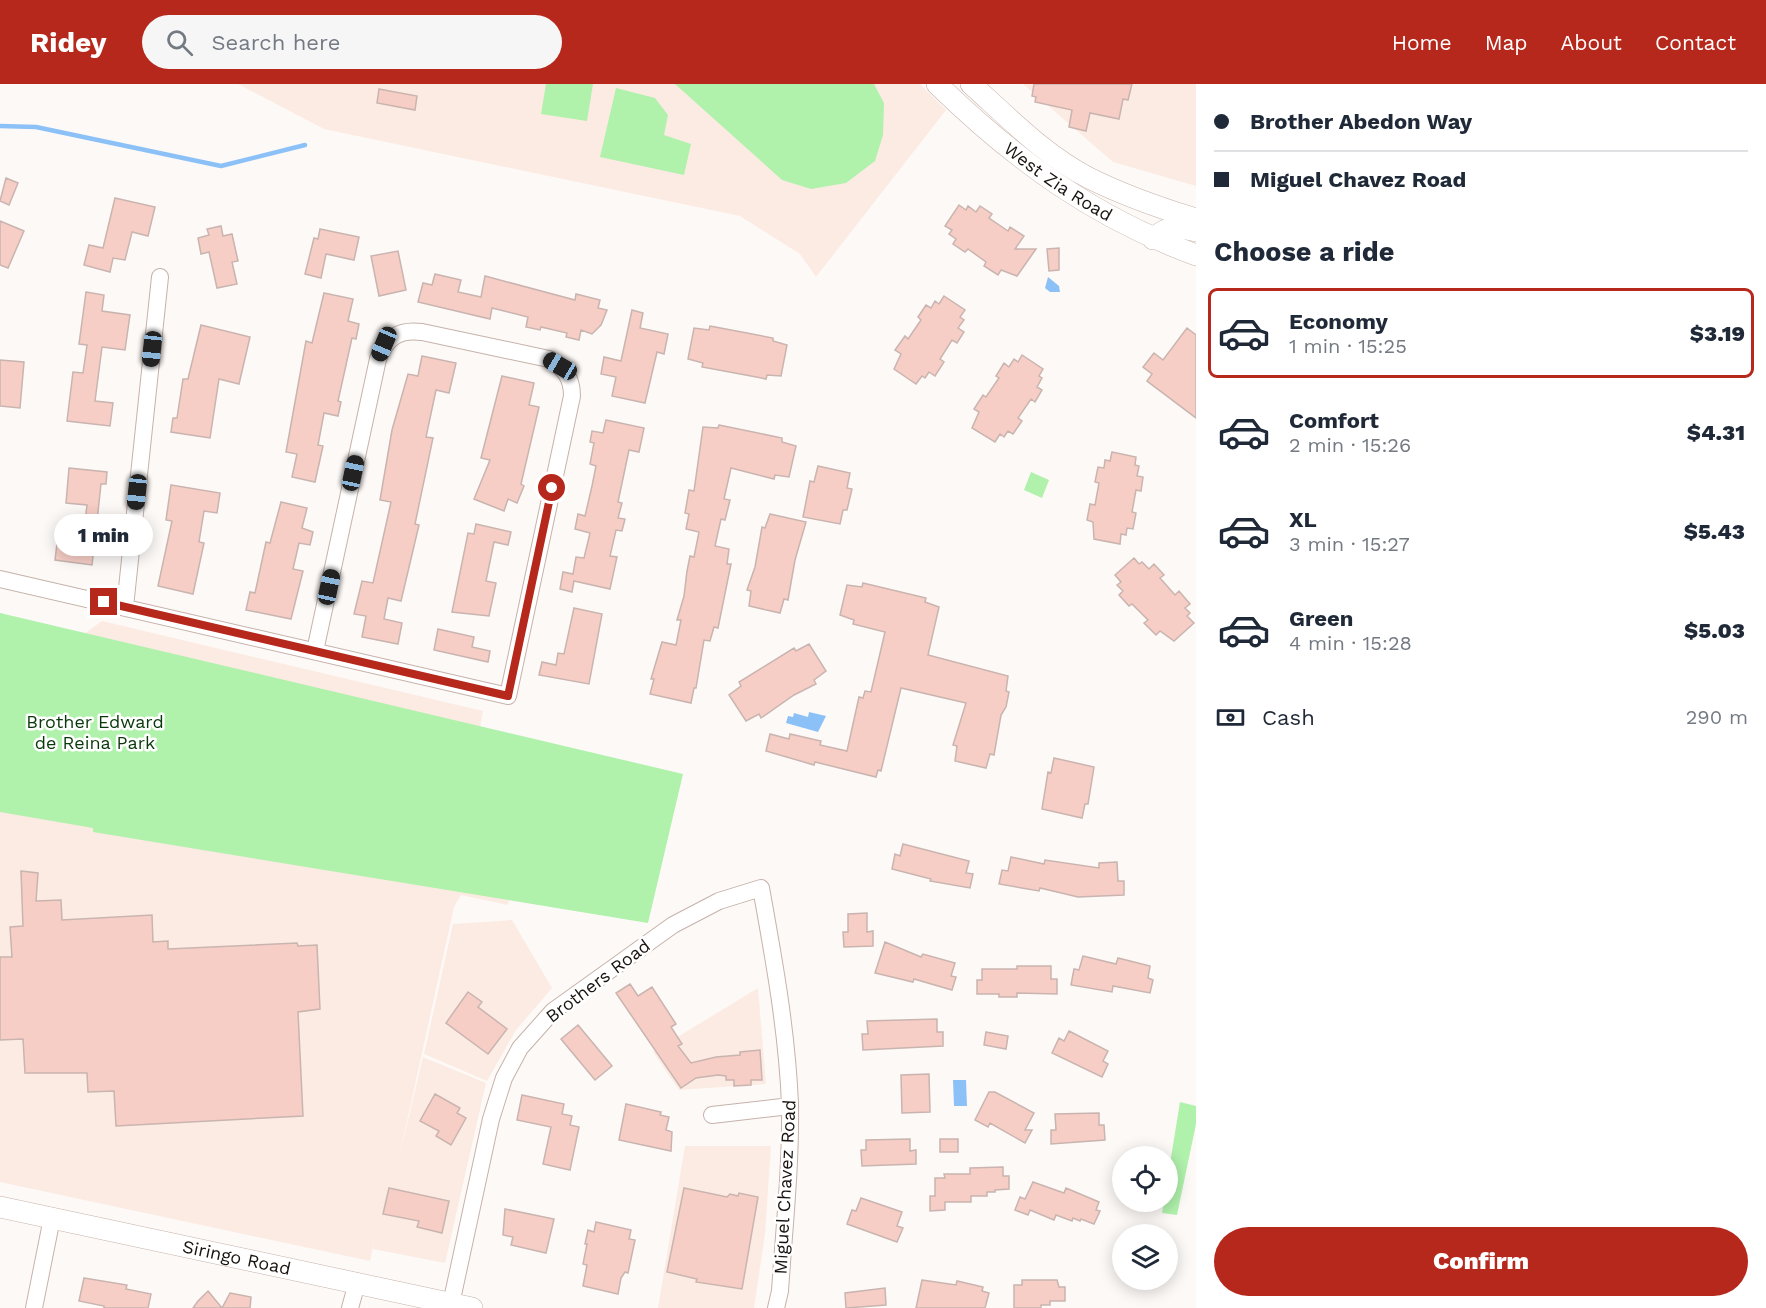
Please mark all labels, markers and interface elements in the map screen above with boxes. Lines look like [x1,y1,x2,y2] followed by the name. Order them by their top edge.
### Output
[142,15,562,69] search box
[30,26,106,59] text: Ridey
[163,26,196,59] icon: search
[211,30,340,55] text: Search here
[1392,30,1452,55] text: Home
[1485,30,1528,55] text: Map
[1561,30,1622,55] text: About
[1655,30,1736,55] text: Contact
[1250,109,1472,134] text: Brother Abedon Way
[1000,137,1116,225] street label: West Zia Road
[1250,167,1466,192] text: Miguel Chavez Road
[1214,236,1394,268] text: Choose a ride
[1217,306,1271,360] icon: car
[1289,309,1388,334] text: Economy
[1690,321,1745,346] text: $3.19
[369,324,399,364] car
[141,330,163,368] car
[1289,334,1407,358] text: 1 min · 15:25
[540,349,580,383] car
[1217,405,1271,459] icon: car
[1289,408,1379,433] text: Comfort
[1687,420,1745,445] text: $4.31
[1289,433,1411,457] text: 2 min · 15:26
[340,454,366,492] car
[126,473,148,511] car
[538,474,565,501] route start
[1217,504,1271,558] icon: car
[1289,507,1317,532] text: XL
[54,515,154,557] callout: 1 min
[1684,519,1745,544] text: $5.43
[78,523,129,547] text: 1 min
[1289,532,1410,556] text: 3 min · 15:27
[316,568,342,606] car
[90,588,117,615] route end
[1217,603,1271,657] icon: car
[1289,606,1353,631] text: Green
[1684,618,1745,643] text: $5.03
[1289,631,1412,655] text: 4 min · 15:28
[1214,701,1247,734] icon: cash
[1262,705,1315,730] text: Cash
[1686,705,1748,729] text: 290 m
[26,711,164,753] park label: Brother Edward de Reina Park
[541,935,654,1027] street label: Brothers Road
[769,1099,800,1275] street label: Miguel Chavez Road
[1112,1146,1178,1290] map controls
[1112,1146,1178,1212] button: locate
[1112,1224,1178,1290] button: layers
[1214,1227,1748,1296] button: Confirm
[181,1235,293,1279] street label: Siringo Road

